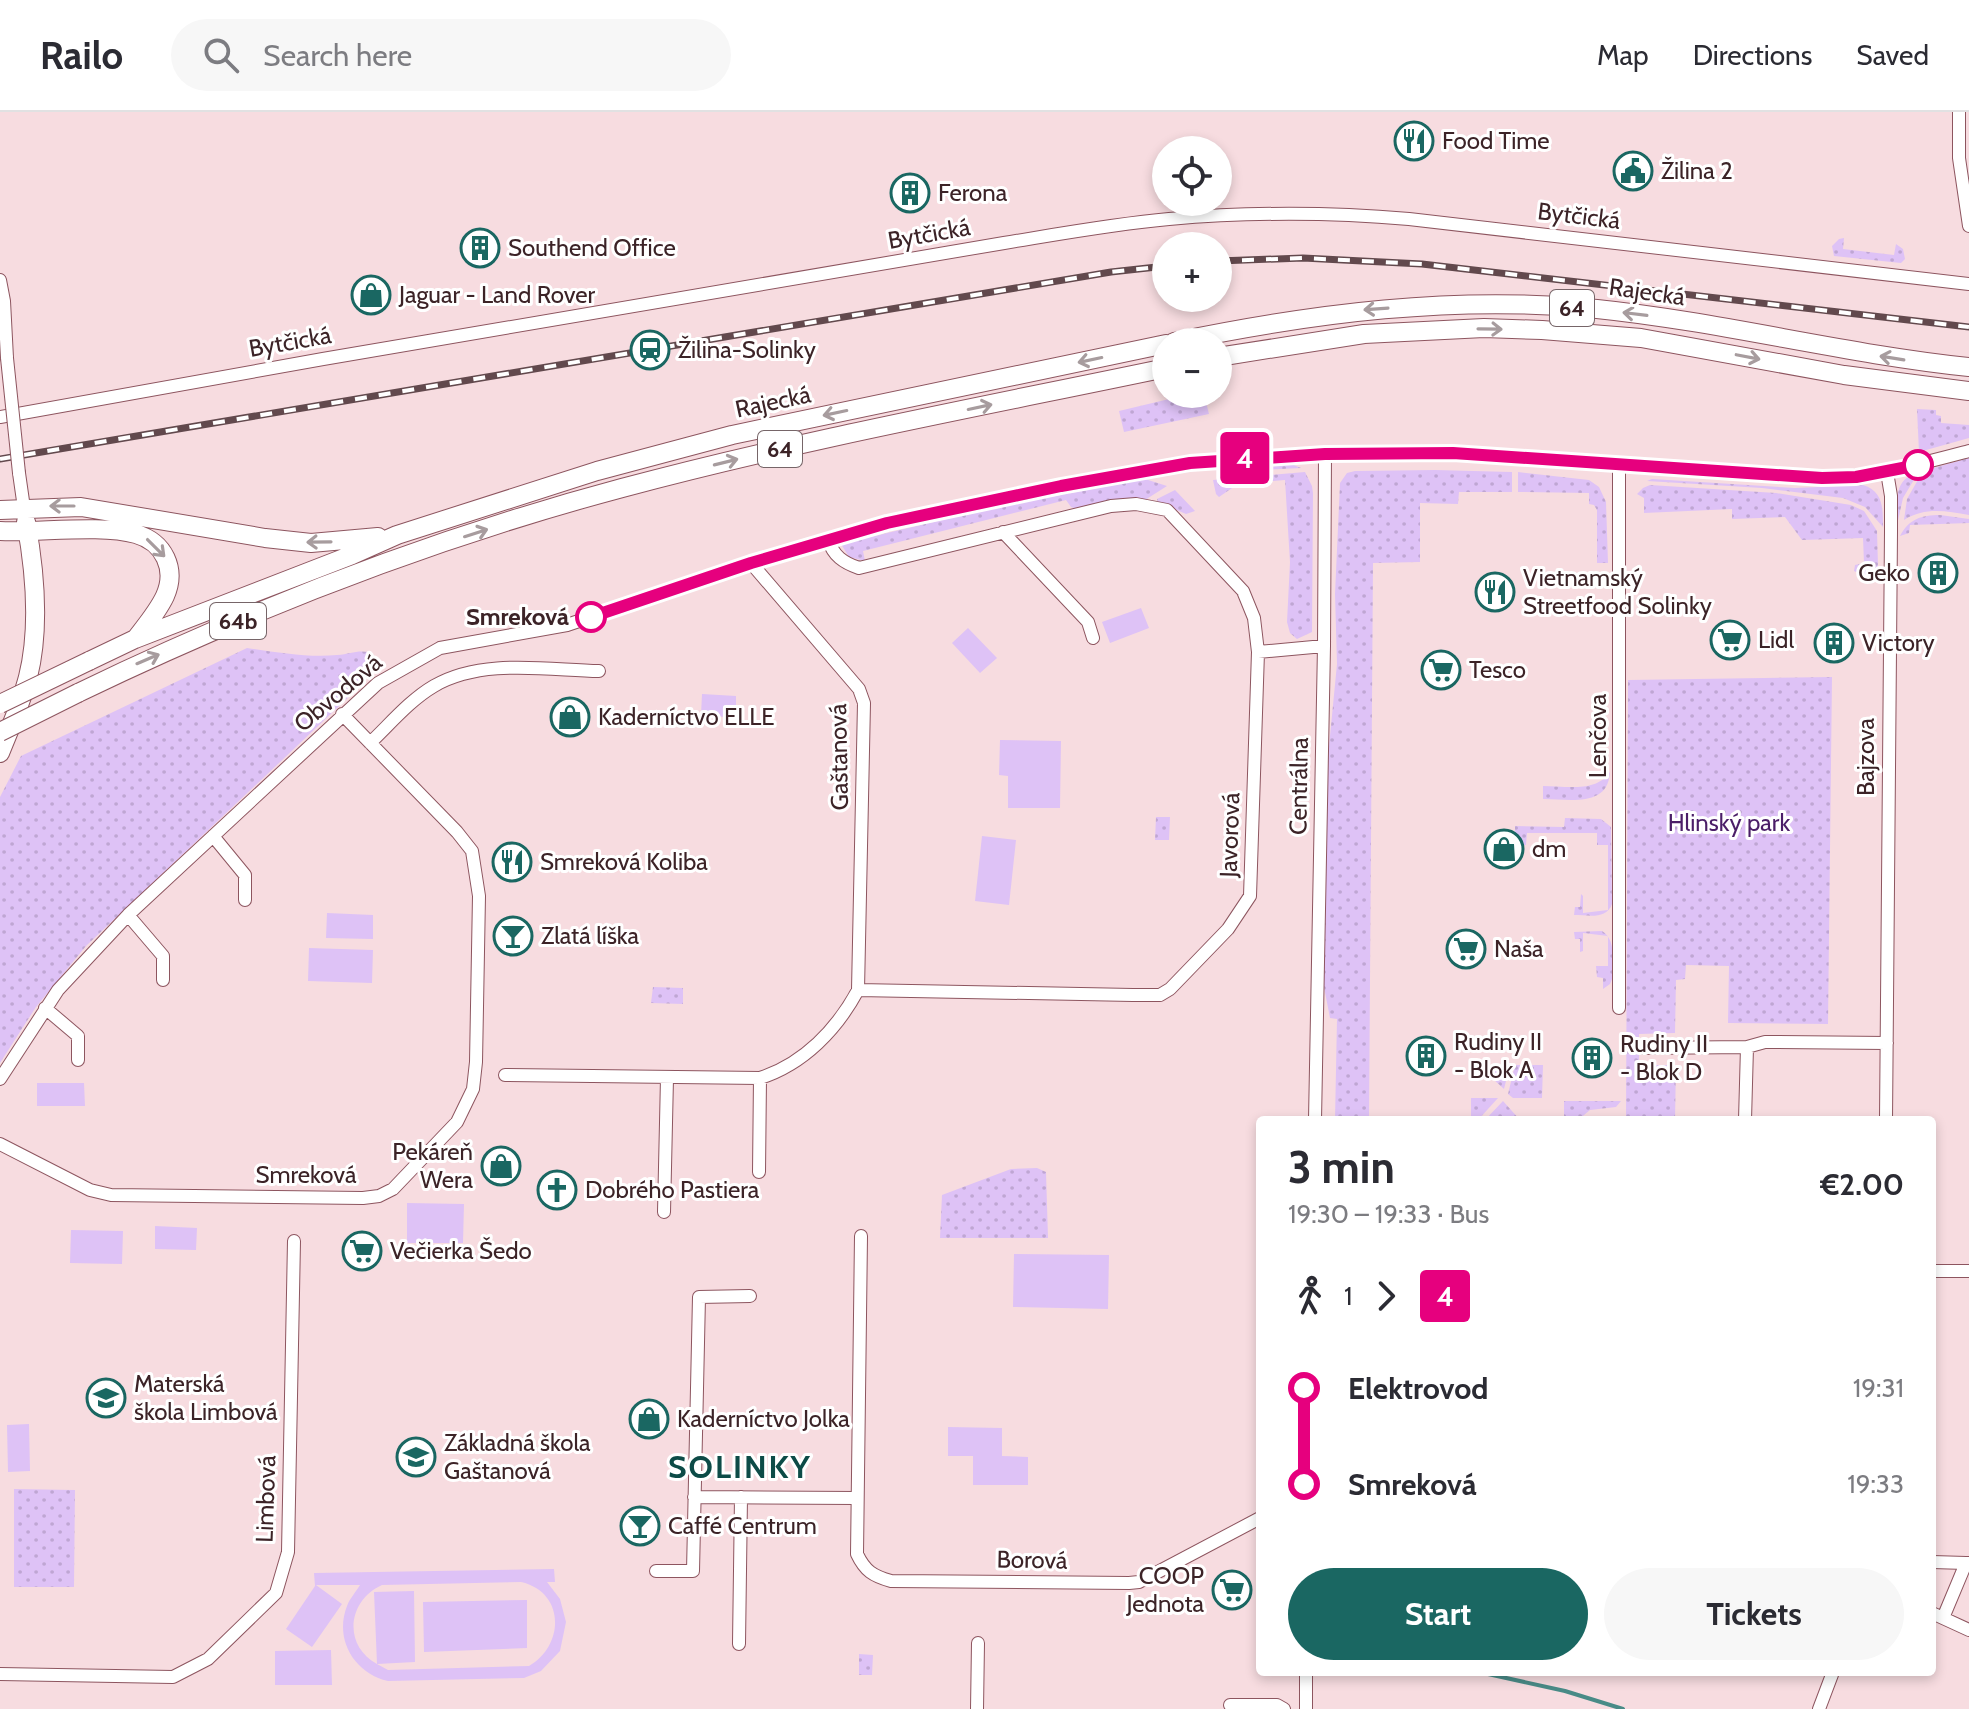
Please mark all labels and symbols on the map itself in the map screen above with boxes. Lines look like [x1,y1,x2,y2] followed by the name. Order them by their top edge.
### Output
[1393,120,1435,162] restaurant icon: Food Time
[1442,126,1550,155] place label: Food Time
[1612,150,1654,192] public building icon: Žilina 2
[1661,156,1733,185] place label: Žilina 2
[889,172,931,214] building icon: Ferona
[938,178,1008,207] place label: Ferona
[1536,196,1623,235] street label: Bytčická
[885,212,973,255] street label: Bytčická
[459,227,501,269] building icon: Southend Office
[508,233,676,262] place label: Southend Office
[1607,272,1687,311] street label: Rajecká
[350,274,392,316] shop icon: Jaguar - Land Rover
[398,280,596,309] place label: Jaguar - Land Rover
[1550,290,1594,326] road number: 64
[1363,302,1390,317] one-way arrow
[1623,306,1648,321] one-way arrow
[246,320,334,363] street label: Bytčická
[1476,321,1503,336] one-way arrow
[629,329,671,371] station icon: Žilina-Solinky
[678,335,816,364] place label: Žilina-Solinky
[1735,350,1760,365] one-way arrow
[1879,350,1905,365] one-way arrow
[1077,353,1103,368] one-way arrow
[733,379,814,424] street label: Rajecká
[967,399,992,414] one-way arrow
[823,406,849,421] one-way arrow
[758,431,802,467] road number: 64
[1219,432,1271,484] line badge: 4
[1903,450,1933,480] unlabelled marker
[712,453,738,468] one-way arrow
[49,498,76,514] one-way arrow
[463,525,488,540] one-way arrow
[306,534,333,550] one-way arrow
[146,537,166,557] one-way arrow
[1917,552,1959,594] building icon: Geko
[1858,558,1910,587] place label: Geko
[1523,563,1712,620] place label: Vietnamský Streetfood Solinky
[1474,571,1516,613] restaurant icon: Vietnamský Streetfood Solinky
[466,602,569,631] place label: Smreková
[576,602,606,632] marker: Smreková
[210,603,266,639] road number: 64b
[1709,619,1751,661] supermarket icon: Lidl
[1813,622,1855,664] building icon: Victory
[1758,625,1794,654] place label: Lidl
[1862,628,1935,657] place label: Victory
[288,647,388,738] street label: Obvodová
[1420,649,1462,691] supermarket icon: Tesco
[135,651,160,666] one-way arrow
[1469,655,1526,684] place label: Tesco
[1583,693,1612,778] street label: Lenčova
[549,696,591,738] shop icon: Kaderníctvo ELLE
[598,702,775,731] place label: Kaderníctvo ELLE
[823,703,854,811] street label: Gaštanová
[1851,717,1880,796] street label: Bajzova
[1283,736,1314,835] street label: Centrálna
[1213,791,1245,879] street label: Javorová
[1668,808,1790,837] park label: Hlinský park
[1483,828,1525,870] shop icon: dm
[1532,834,1566,863] place label: dm
[491,841,533,883] restaurant icon: Smreková Koliba
[540,847,708,876] place label: Smreková Koliba
[492,915,534,957] bar icon: Zlatá líška
[541,921,639,950] place label: Zlatá líška
[1445,928,1487,970] supermarket icon: Naša
[1494,934,1544,963] place label: Naša
[1454,1027,1542,1084] place label: Rudiny II - Blok A
[1620,1029,1708,1086] place label: Rudiny II - Blok D
[1405,1035,1447,1077] building icon: Rudiny II - Blok A
[1571,1037,1613,1079] building icon: Rudiny II - Blok D
[392,1137,473,1194] place label: Pekáreň Wera
[480,1145,522,1187] shop icon: Pekáreň Wera
[256,1160,357,1189] street label: Smreková
[536,1169,578,1211] church icon: Dobrého Pastiera
[585,1175,760,1204] place label: Dobrého Pastiera
[341,1230,383,1272] supermarket icon: Večierka Šedo
[390,1236,532,1265] place label: Večierka Šedo
[134,1369,278,1426] place label: Materská škola Limbová
[85,1377,127,1419] school or university icon: Materská škola Limbová
[628,1398,670,1440] shop icon: Kaderníctvo Jolka
[677,1404,850,1433] place label: Kaderníctvo Jolka
[444,1428,591,1485] place label: Základná škola Gaštanová
[395,1436,437,1478] school or university icon: Základná škola Gaštanová
[668,1447,812,1486] district label: SOLINKY
[249,1454,282,1543] street label: Limbová
[619,1505,661,1547] bar icon: Caffé Centrum
[668,1511,817,1540] place label: Caffé Centrum
[996,1544,1068,1575] street label: Borová
[1126,1561,1204,1618] place label: COOP Jednota
[1211,1569,1253,1611] supermarket icon: COOP Jednota

